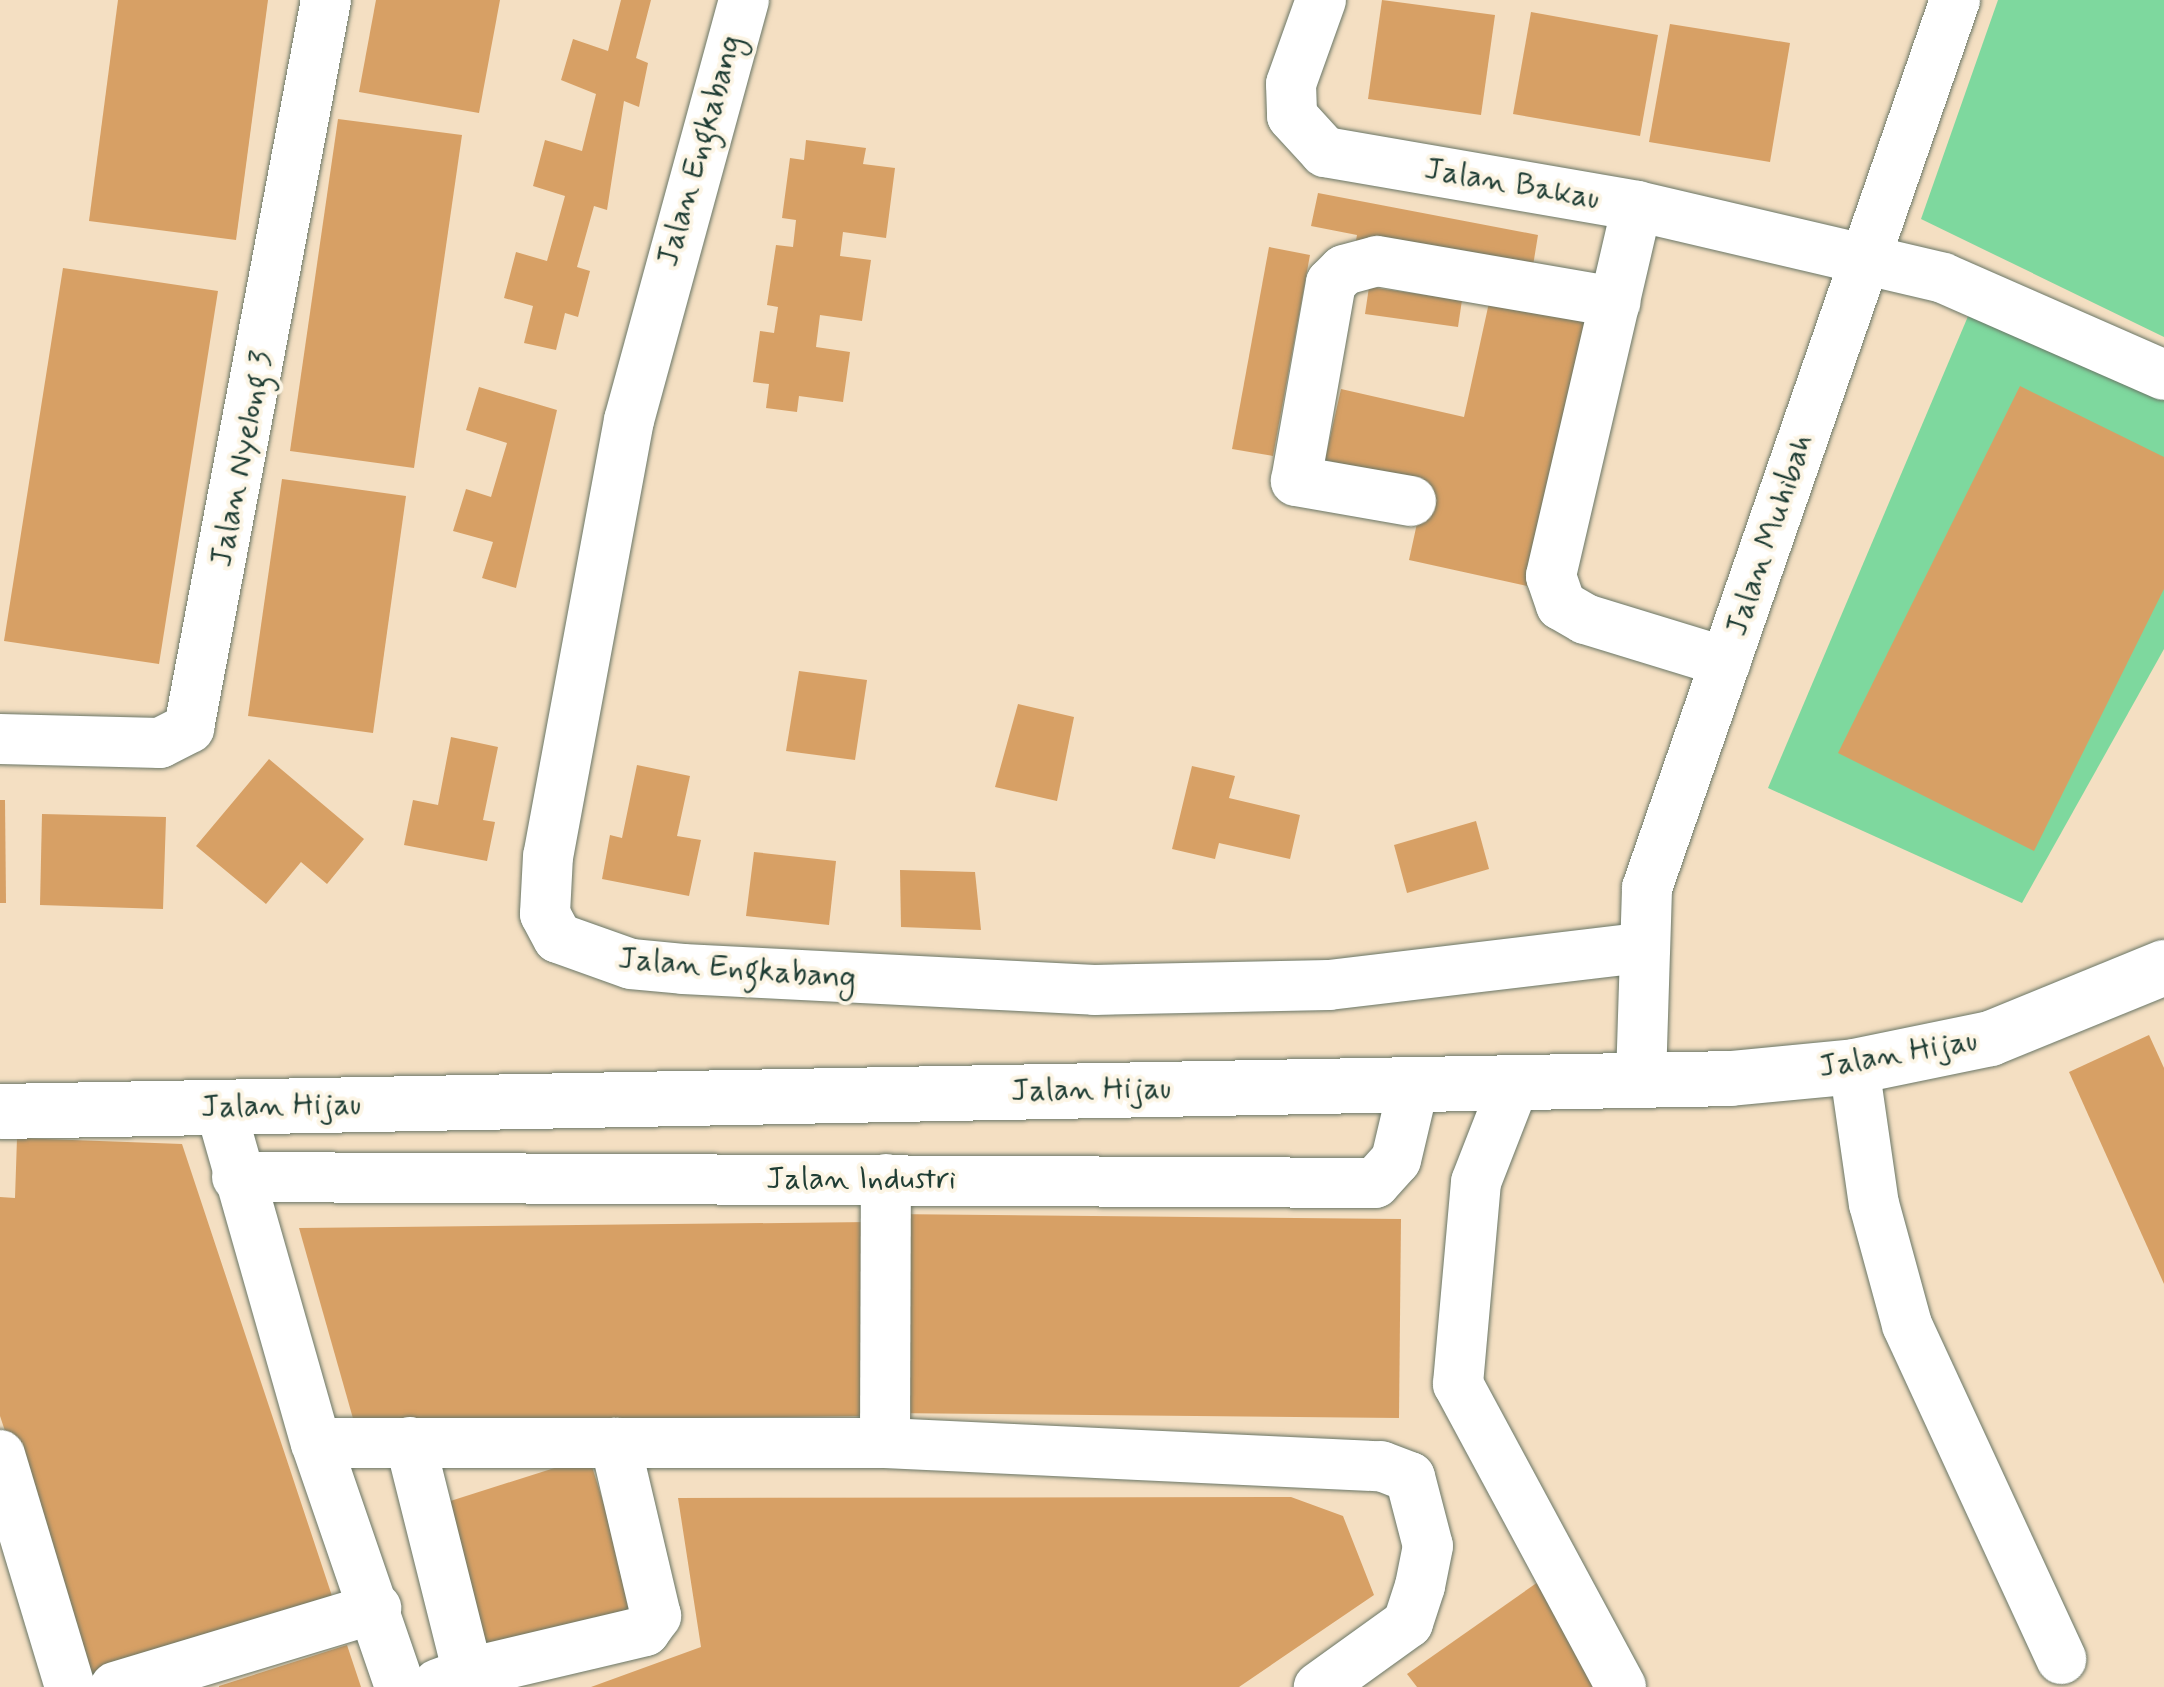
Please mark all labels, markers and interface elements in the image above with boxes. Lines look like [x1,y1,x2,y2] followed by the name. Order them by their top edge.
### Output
[648,30,752,272] street label: Jalan Engkabang
[1420,149,1604,219] street label: Jalan Bakau
[202,348,282,570] street label: Jalan Nyelong 3
[1717,429,1823,641] street label: Jalan Muhibah
[615,939,859,999] street label: Jalan Engkabang
[1813,1021,1983,1087] street label: Jalan Hijau
[1008,1069,1174,1111] street label: Jalan Hijau
[198,1085,364,1127] street label: Jalan Hijau
[764,1160,958,1198] street label: Jalan Industri

